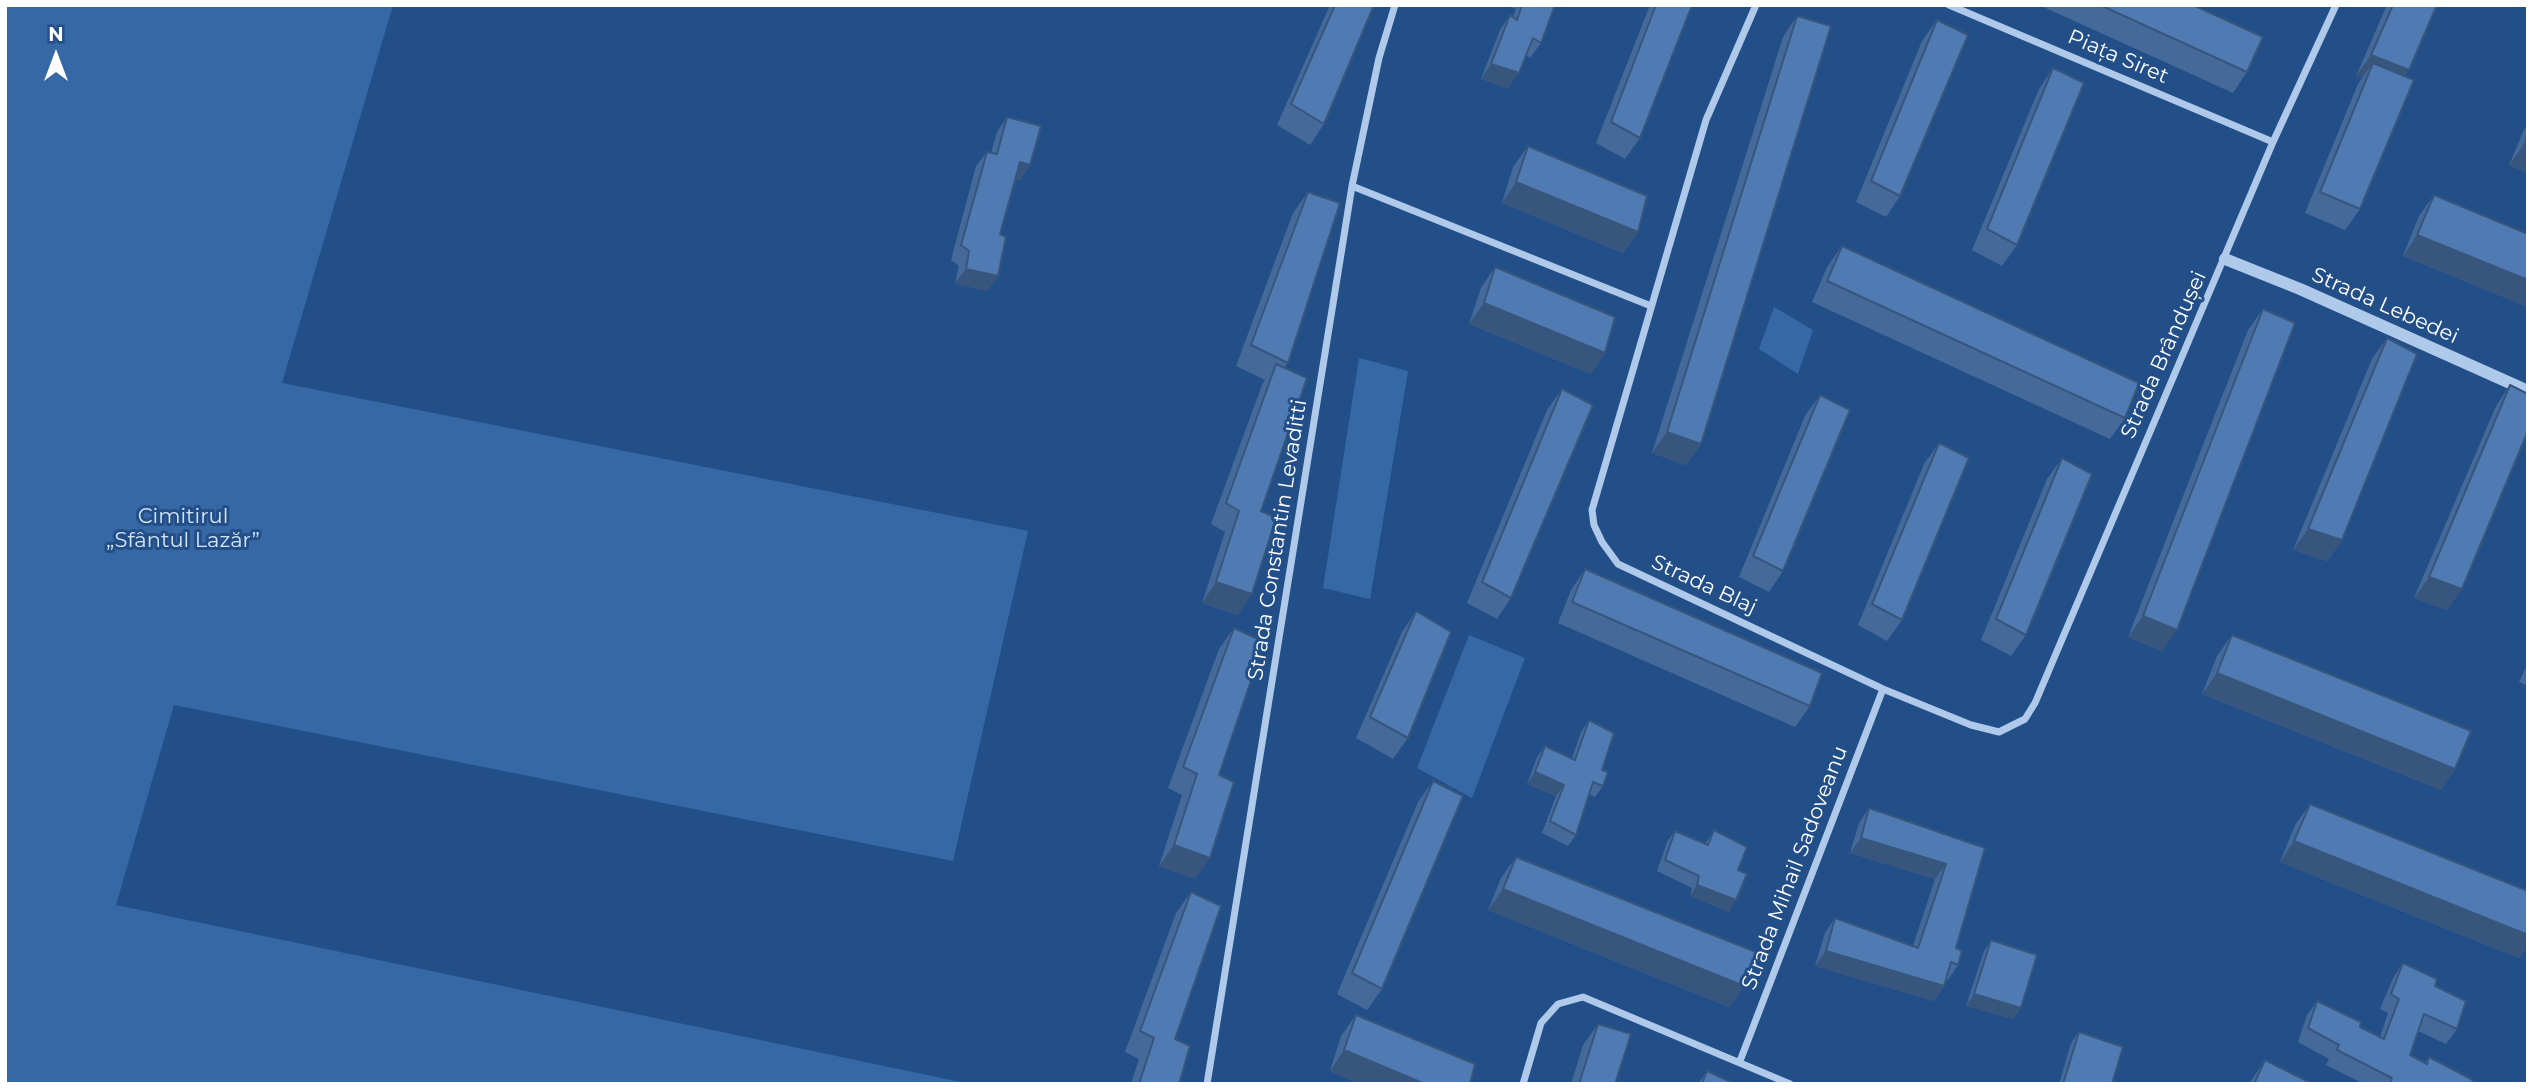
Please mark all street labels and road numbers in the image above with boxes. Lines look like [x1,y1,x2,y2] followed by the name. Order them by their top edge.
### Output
[2064,24,2172,90] street label: Piața Siret
[2308,262,2462,350] street label: Strada Lebedei
[2116,267,2212,443] street label: Strada Brândușei
[1243,398,1313,682] street label: Strada Constantin Levaditti
[1647,550,1761,620] street label: Strada Blaj
[1737,743,1853,993] street label: Strada Mihail Sadoveanu

